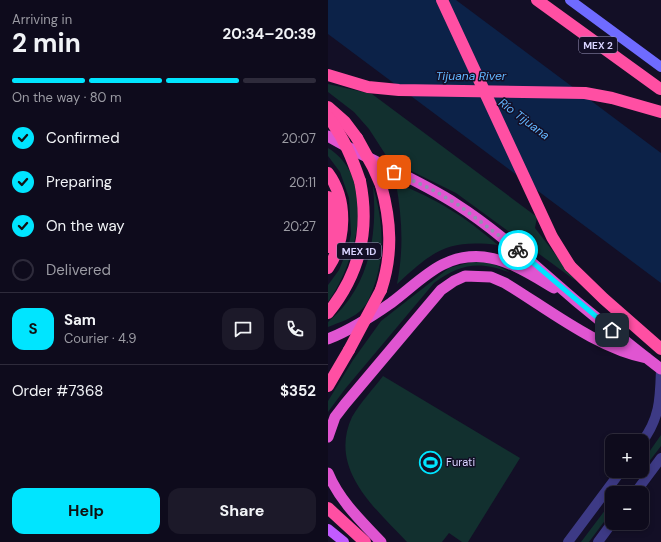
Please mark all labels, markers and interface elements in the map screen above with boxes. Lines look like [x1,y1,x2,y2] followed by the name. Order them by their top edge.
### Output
[12,11,72,28] text: Arriving in
[223,24,316,44] text: 20:34–20:39
[12,26,81,60] text: 2 min
[579,37,617,53] road number: MEX 2
[436,68,507,84] water label: Tijuana River
[12,89,122,106] text: On the way · 80 m
[495,95,553,144] water label: Río Tijuana
[12,127,34,149] icon: check
[46,128,120,148] text: Confirmed
[281,130,316,147] text: 20:07
[377,155,411,189] pin
[383,161,405,183] icon: bag
[12,171,34,193] icon: check
[46,172,112,192] text: Preparing
[289,174,316,191] text: 20:11
[12,215,34,237] icon: check
[46,216,125,236] text: On the way
[283,218,316,235] text: 20:27
[498,230,538,270] courier
[507,239,529,261] icon: bike
[337,243,381,259] road number: MEX 1D
[46,260,111,280] text: Delivered
[222,308,264,350] button: chat
[274,308,316,350] button: phone
[64,310,96,330] text: Sam
[595,313,629,347] pin
[28,319,38,339] text: S
[601,319,623,341] icon: home
[64,330,136,347] text: Courier · 4.9
[12,381,103,401] text: Order #7368
[280,381,316,401] text: $352
[605,434,649,530] map controls
[605,434,649,478] button: +
[418,449,444,475] sports icon: Furati
[446,455,475,469] place label: Furati
[605,486,649,530] button: −
[12,488,160,534] button: Help
[168,488,316,534] button: Share

